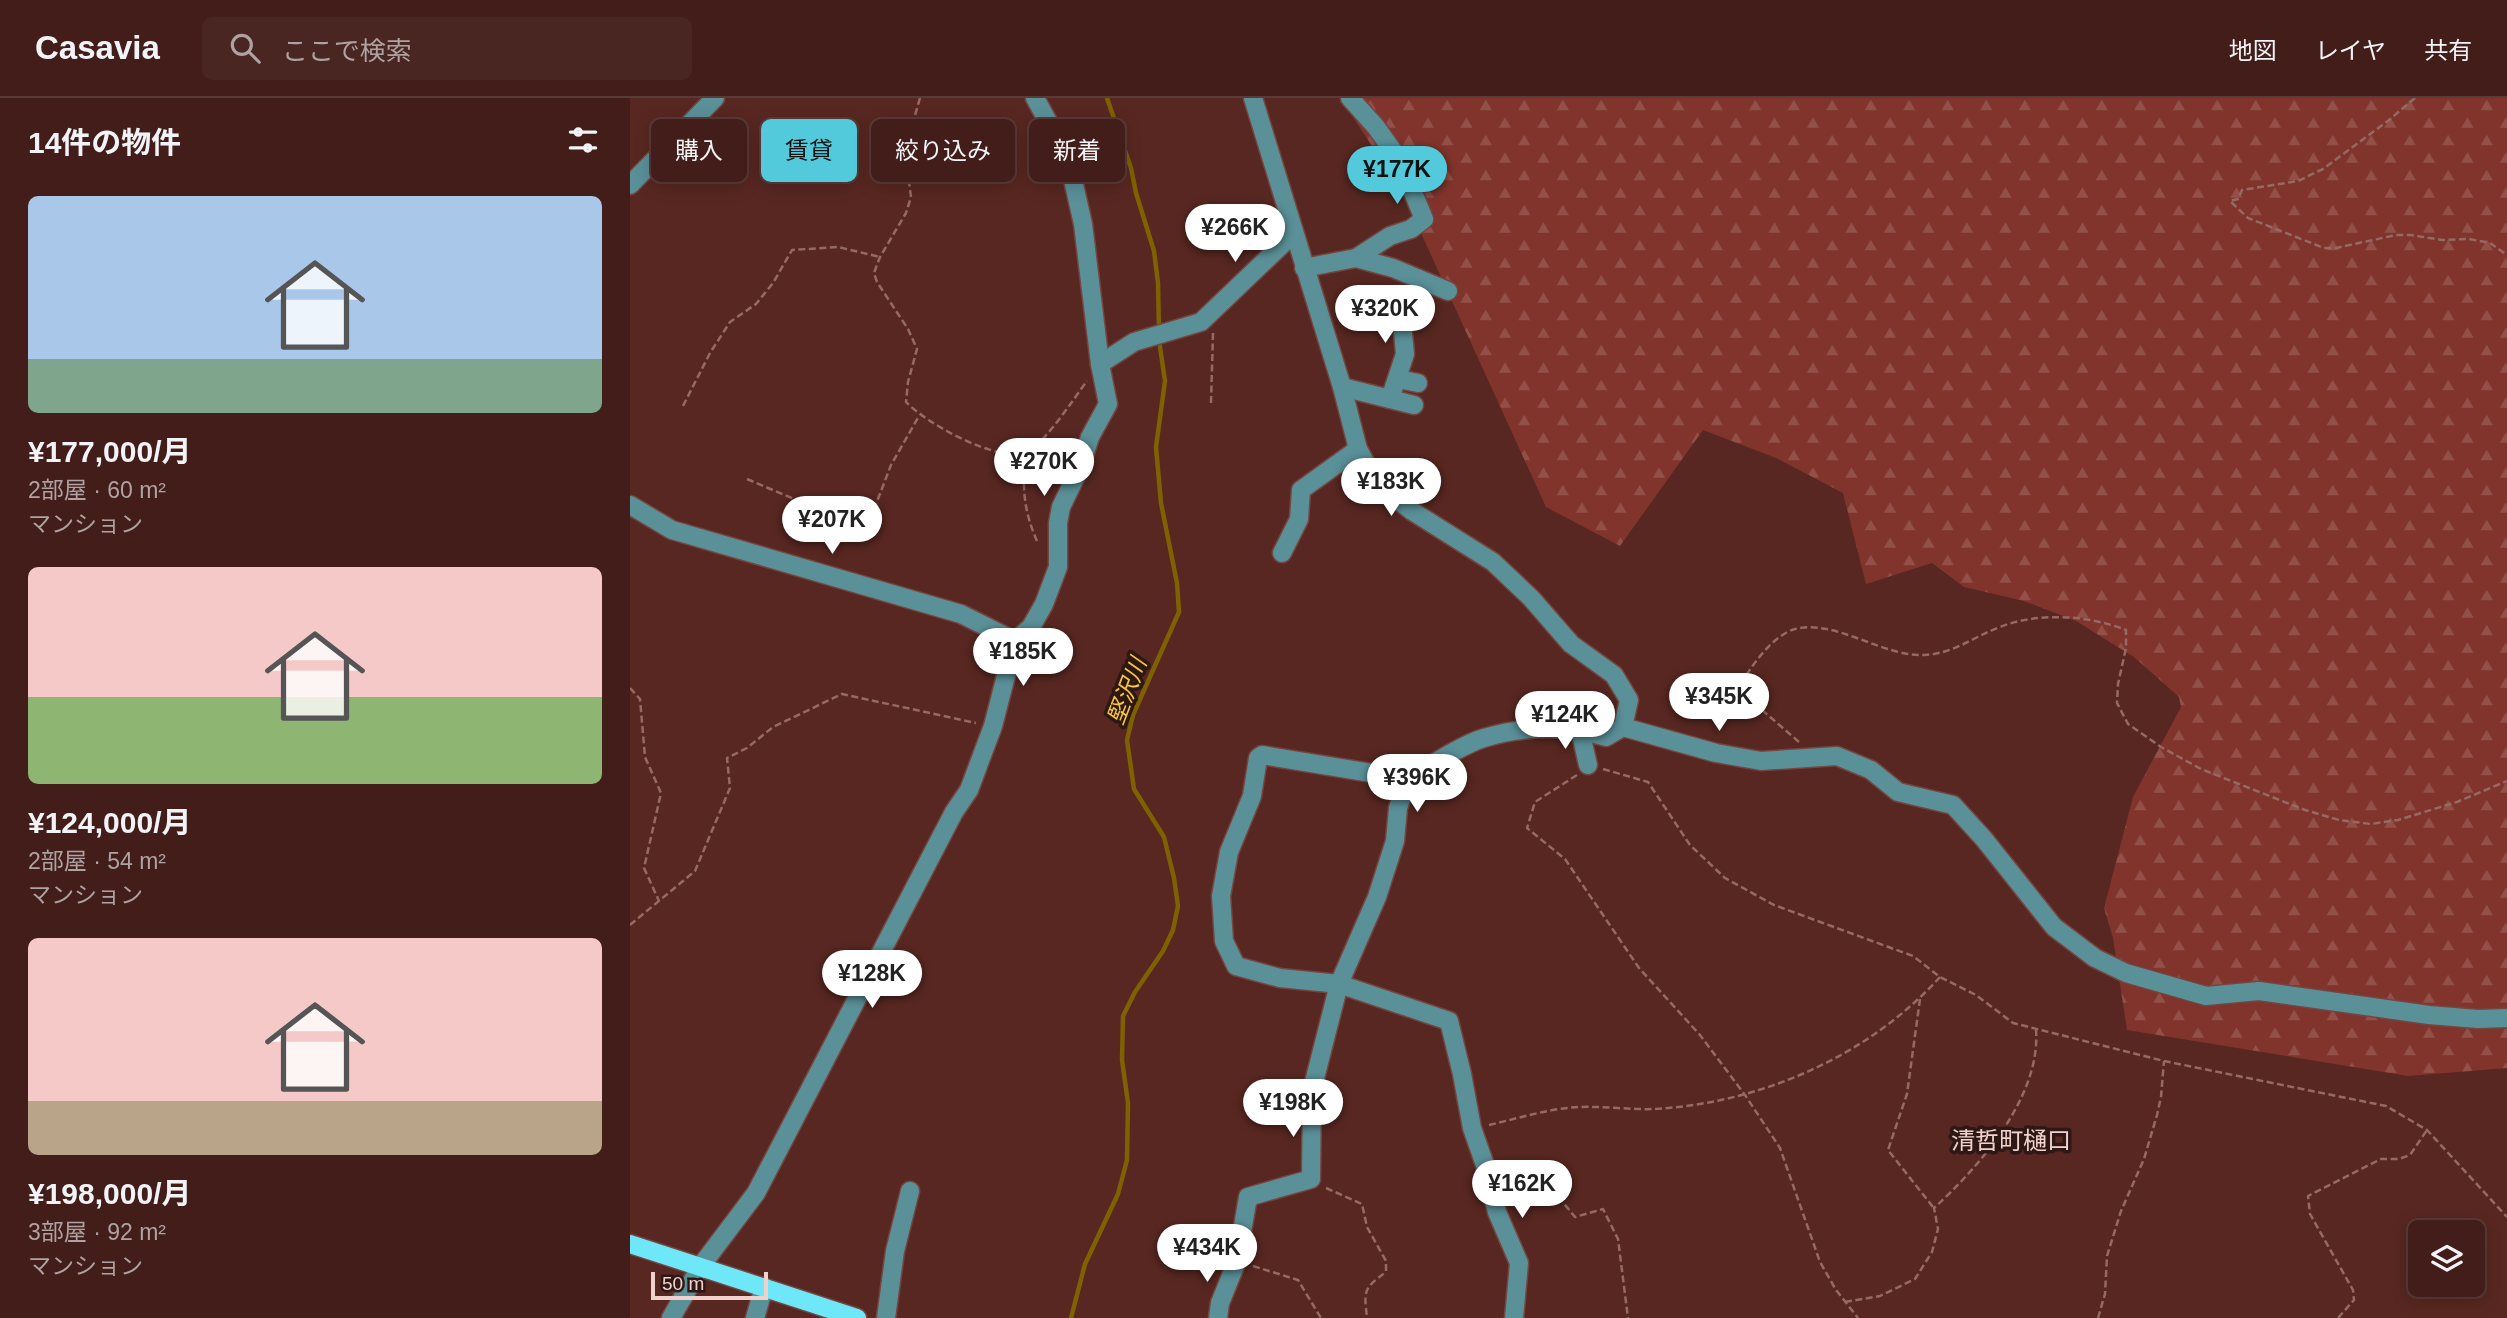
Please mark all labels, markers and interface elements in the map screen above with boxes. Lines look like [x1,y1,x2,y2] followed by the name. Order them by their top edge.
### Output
[202,17,692,80] search box
[35,29,160,66] text: Casavia
[226,29,264,67] icon: search
[282,36,412,66] text: ここで検索
[2229,37,2277,64] text: 地図
[2315,37,2386,64] text: レイヤ
[2424,37,2472,64] text: 共有
[651,119,747,182] chip: 購入
[761,119,857,182] chip: 賃貸
[871,119,1015,182] chip: 絞り込み
[1029,119,1125,182] chip: 新着
[564,121,602,159] icon: filters
[28,126,181,159] text: 14件の物件
[1348,146,1446,206] pin: ¥177K
[1363,156,1431,182] text: ¥177K
[1186,204,1284,264] pin: ¥266K
[1201,214,1269,240] text: ¥266K
[252,242,378,368] icon: home
[1336,286,1434,345] pin: ¥320K
[1351,295,1419,321] text: ¥320K
[28,435,191,468] text: ¥177,000/月
[995,438,1093,498] pin: ¥270K
[1010,448,1078,474] text: ¥270K
[1342,458,1440,518] pin: ¥183K
[1357,468,1425,494] text: ¥183K
[28,477,166,503] text: 2部屋 · 60 m²
[783,496,881,556] pin: ¥207K
[798,506,866,532] text: ¥207K
[28,511,143,537] text: マンション
[252,613,378,739] icon: home
[974,628,1072,688] pin: ¥185K
[989,638,1057,664] text: ¥185K
[1102,651,1153,728] water label: 堅沢川
[1670,674,1768,733] pin: ¥345K
[1685,683,1753,709] text: ¥345K
[1516,692,1614,751] pin: ¥124K
[1531,701,1599,727] text: ¥124K
[1368,754,1466,814] pin: ¥396K
[1383,764,1451,790] text: ¥396K
[28,806,191,839] text: ¥124,000/月
[28,848,166,874] text: 2部屋 · 54 m²
[28,882,143,908] text: マンション
[823,950,921,1010] pin: ¥128K
[838,960,906,986] text: ¥128K
[252,984,378,1110] icon: home
[1244,1080,1342,1139] pin: ¥198K
[1259,1089,1327,1115] text: ¥198K
[1951,1127,2071,1154] district label: 清哲町樋口
[1473,1160,1571,1220] pin: ¥162K
[1488,1170,1556,1196] text: ¥162K
[28,1177,191,1210] text: ¥198,000/月
[28,1219,166,1245] text: 3部屋 · 92 m²
[2408,1220,2485,1297] map controls
[2408,1220,2485,1297] button: layers
[1158,1224,1256,1284] pin: ¥434K
[1173,1234,1241,1260] text: ¥434K
[28,1253,143,1279] text: マンション
[651,1269,768,1301] scale bar
[662,1273,704,1294] text: 50 m

